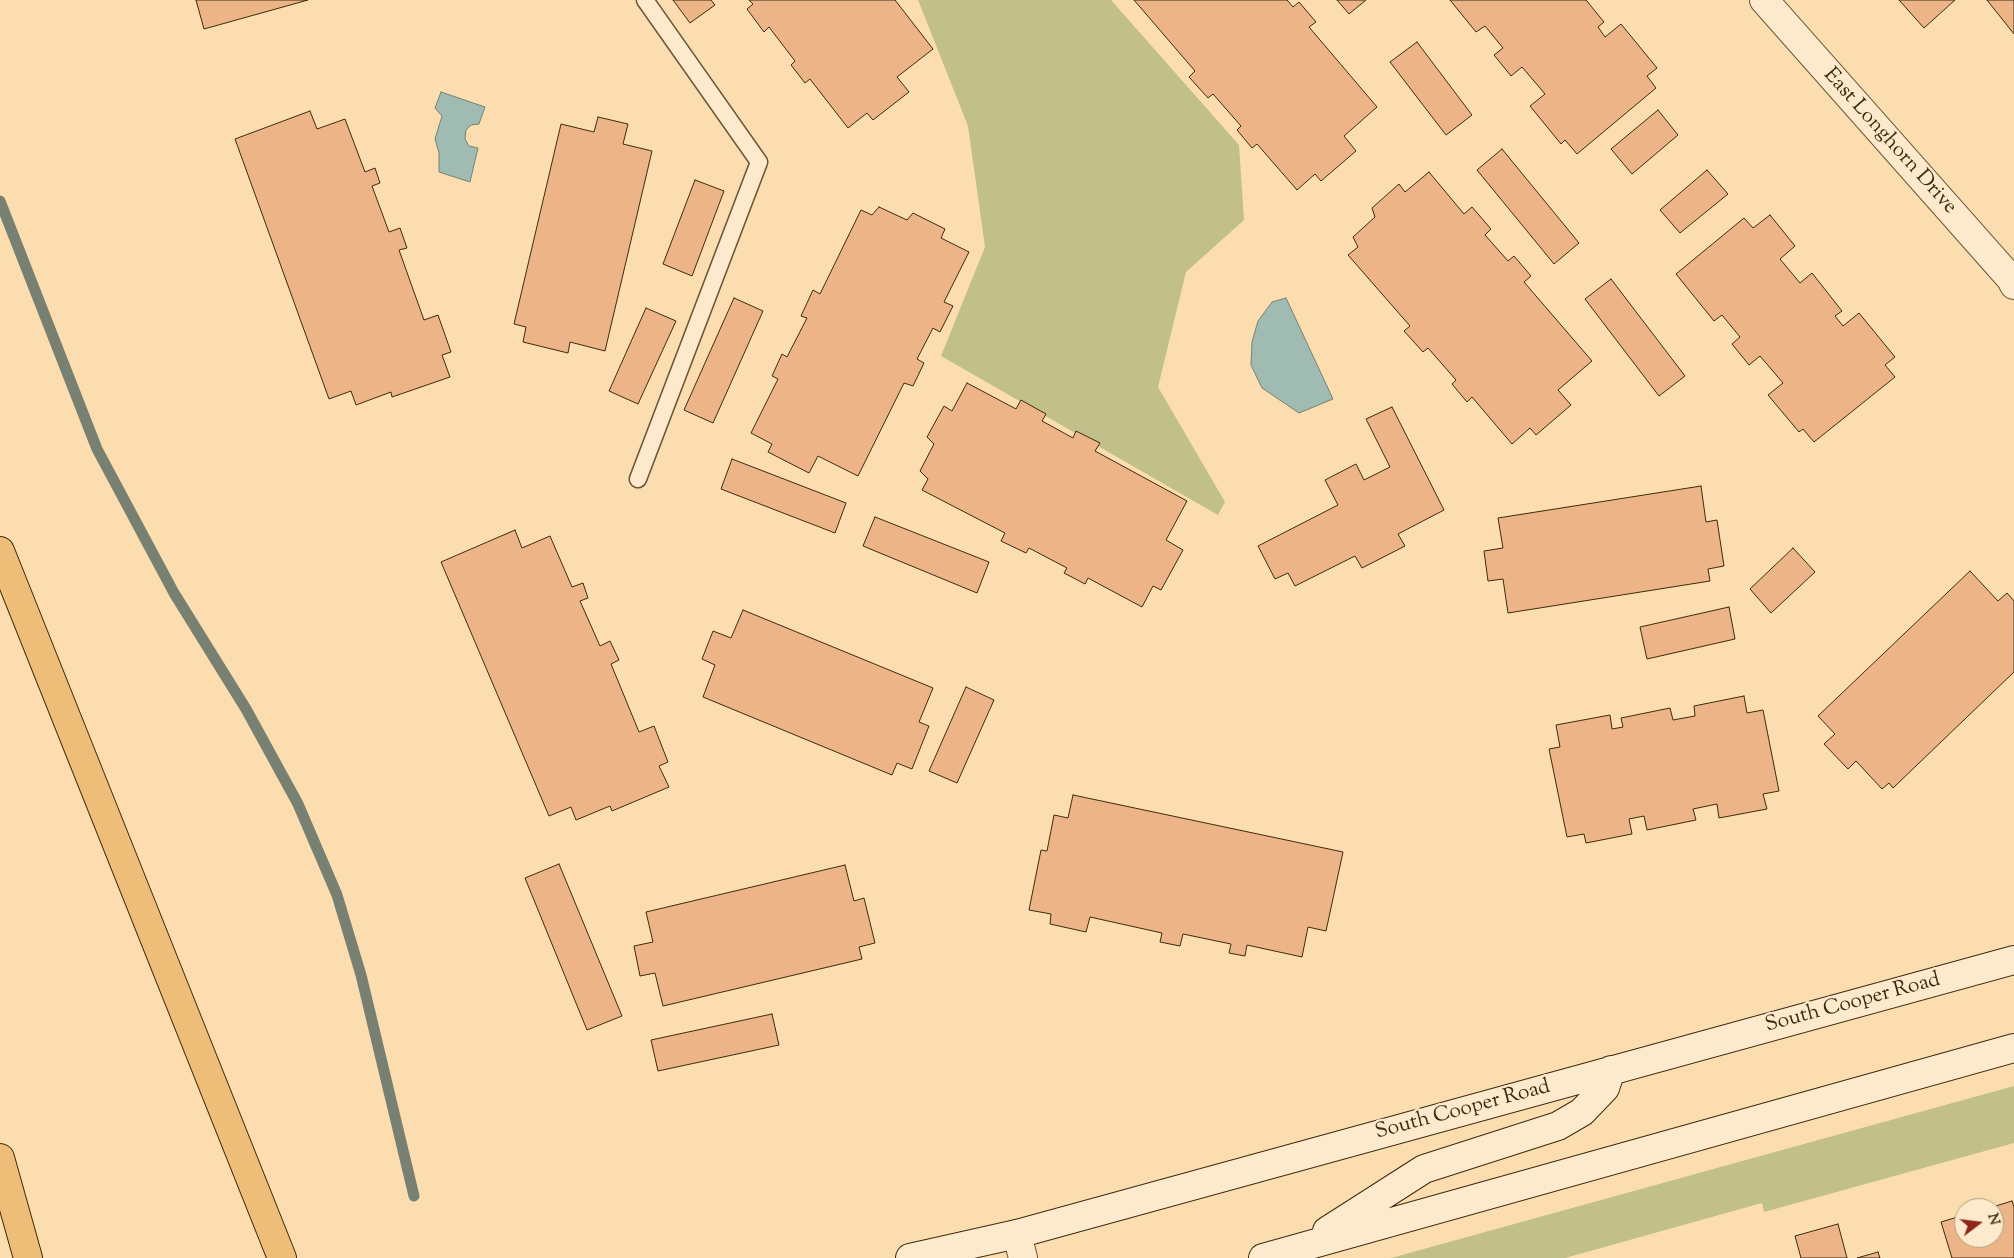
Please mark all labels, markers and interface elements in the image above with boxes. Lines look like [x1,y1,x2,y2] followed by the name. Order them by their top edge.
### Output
[1817,64,1961,220] street label: East Longhorn Drive
[1763,969,1943,1039] street label: South Cooper Road
[1373,1076,1553,1146] street label: South Cooper Road
[1954,1198,2004,1248] north arrow
[1981,1211,2004,1227] text: N

